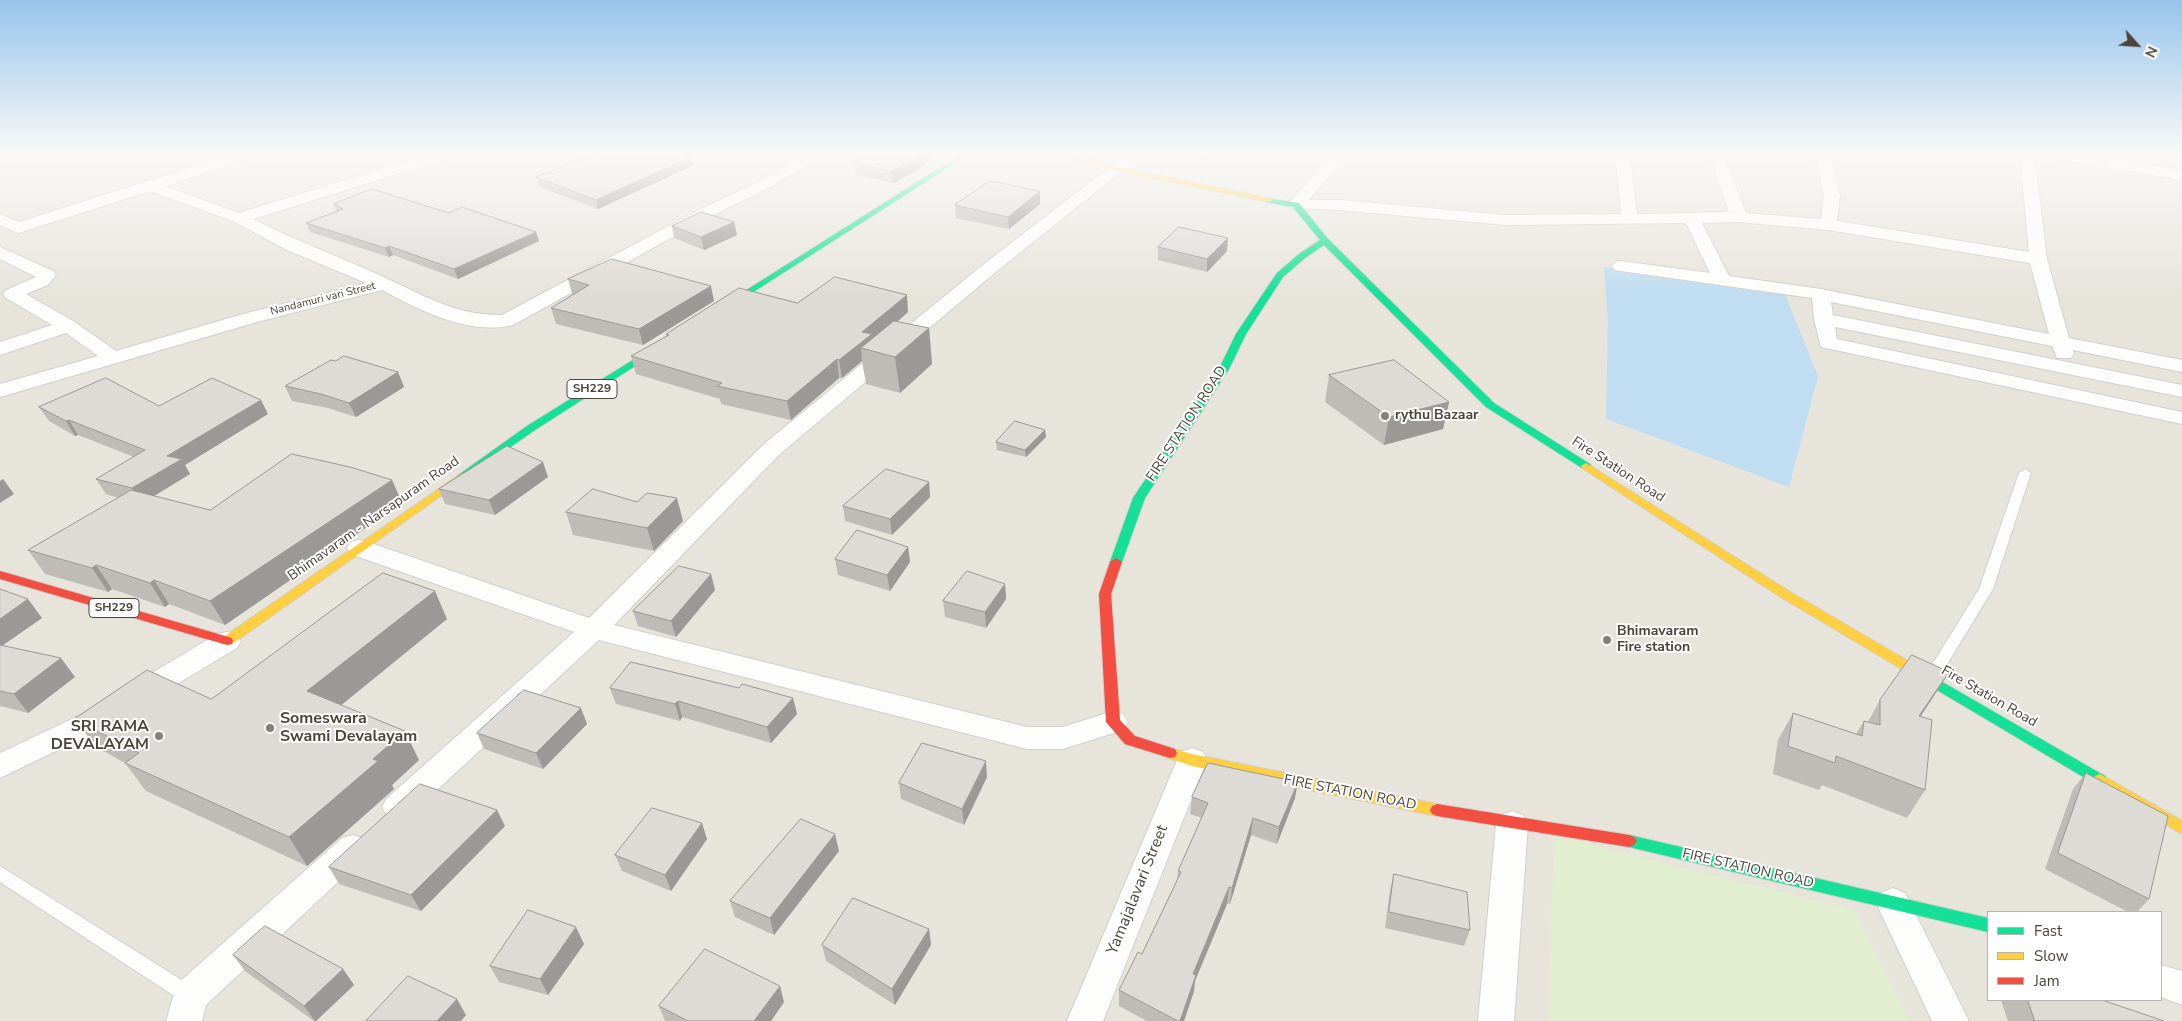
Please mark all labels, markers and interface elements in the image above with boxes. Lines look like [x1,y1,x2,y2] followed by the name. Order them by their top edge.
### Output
[2112,20,2162,70] north arrow
[2140,43,2162,61] text: N
[269,280,377,318] street label: Nandamuri vari Street
[1143,363,1231,485] street label: FIRE STATION ROAD
[567,379,617,398] road number: SH229
[1395,408,1479,424] place label: rythu Bazaar
[1379,410,1391,422] marker: rythu Bazaar
[1568,434,1668,506] street label: Fire Station Road
[285,453,463,585] street label: Bhimavaram - Narsapuram Road
[89,598,139,618] road number: SH229
[1617,624,1699,656] place label: Bhimavaram Fire station
[1601,634,1613,646] marker: Bhimavaram Fire station
[1938,663,2040,731] street label: Fire Station Road
[280,709,417,747] place label: Someswara Swami Devalayam
[51,717,149,755] place label: SRI RAMA DEVALAYAM
[264,722,276,734] marker: Someswara Swami Devalayam
[153,730,165,742] marker: SRI RAMA DEVALAYAM
[1282,772,1418,814] street label: FIRE STATION ROAD
[1103,822,1173,958] street label: Yamajalavari Street
[1681,846,1815,892] street label: FIRE STATION ROAD
[1987,911,2162,1001] legend
[2034,921,2062,941] text: Fast
[2034,946,2068,966] text: Slow
[2034,971,2060,991] text: Jam

